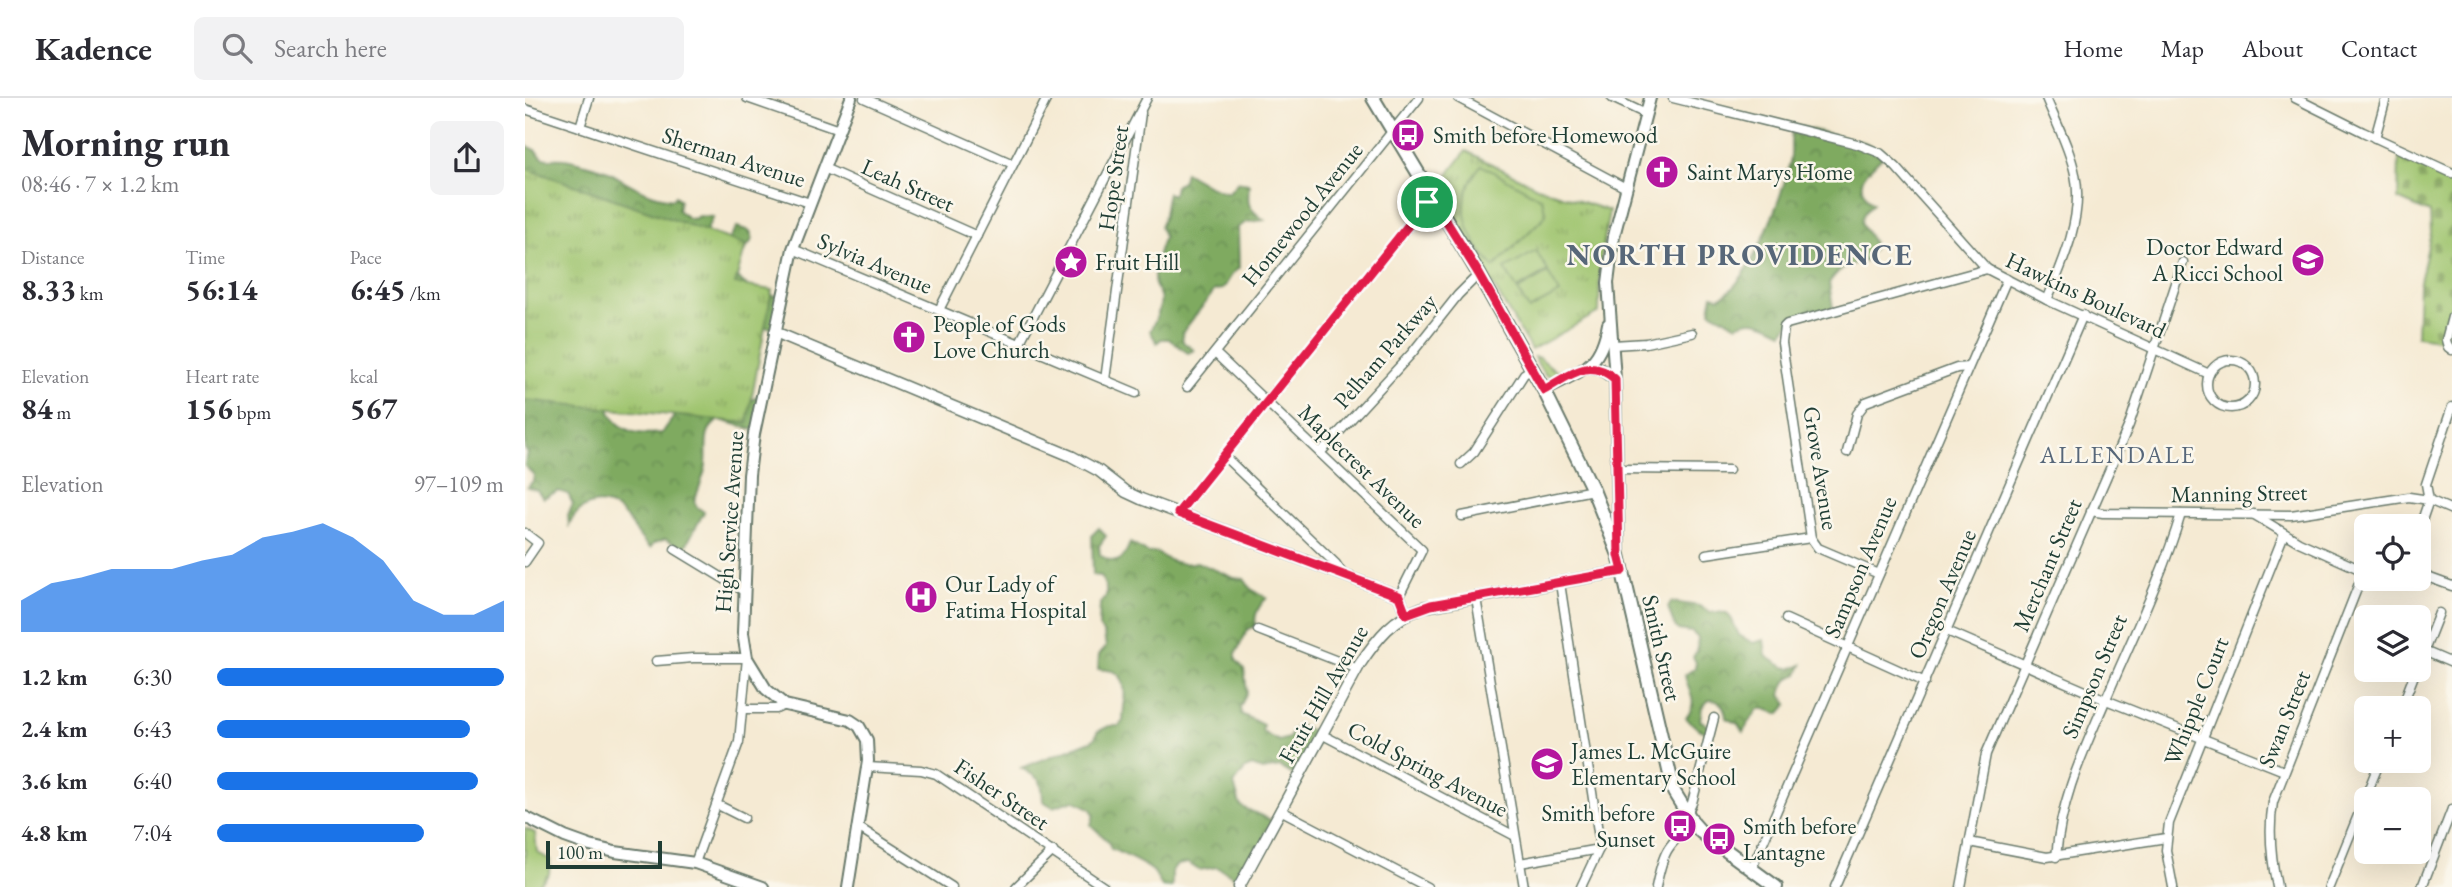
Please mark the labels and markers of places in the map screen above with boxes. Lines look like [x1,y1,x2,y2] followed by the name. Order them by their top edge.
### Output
[1389,116,1427,154] bus stop icon: Smith before Homewood
[1433,120,1658,150] place label: Smith before Homewood
[1643,153,1681,191] church icon: Saint Marys Home
[1687,157,1853,187] place label: Saint Marys Home
[1397,172,1457,232] pin
[2146,232,2283,288] place label: Doctor Edward A Ricci School
[2289,241,2327,279] school or university icon: Doctor Edward A Ricci School
[1052,243,1090,281] place icon: Fruit Hill
[1095,247,1180,277] place label: Fruit Hill
[933,309,1066,365] place label: People of Gods Love Church
[890,318,928,356] church icon: People of Gods Love Church
[945,569,1087,625] place label: Our Lady of Fatima Hospital
[902,578,940,616] hospital icon: Our Lady of Fatima Hospital
[1569,736,1737,792] place label: James L. McGuire Elementary School
[1528,745,1566,783] school or university icon: James L. McGuire Elementary School
[1542,798,1656,854] place label: Smith before Sunset
[1661,807,1699,845] bus stop icon: Smith before Sunset
[1743,811,1857,867] place label: Smith before Lantagne
[1700,820,1738,858] bus stop icon: Smith before Lantagne

